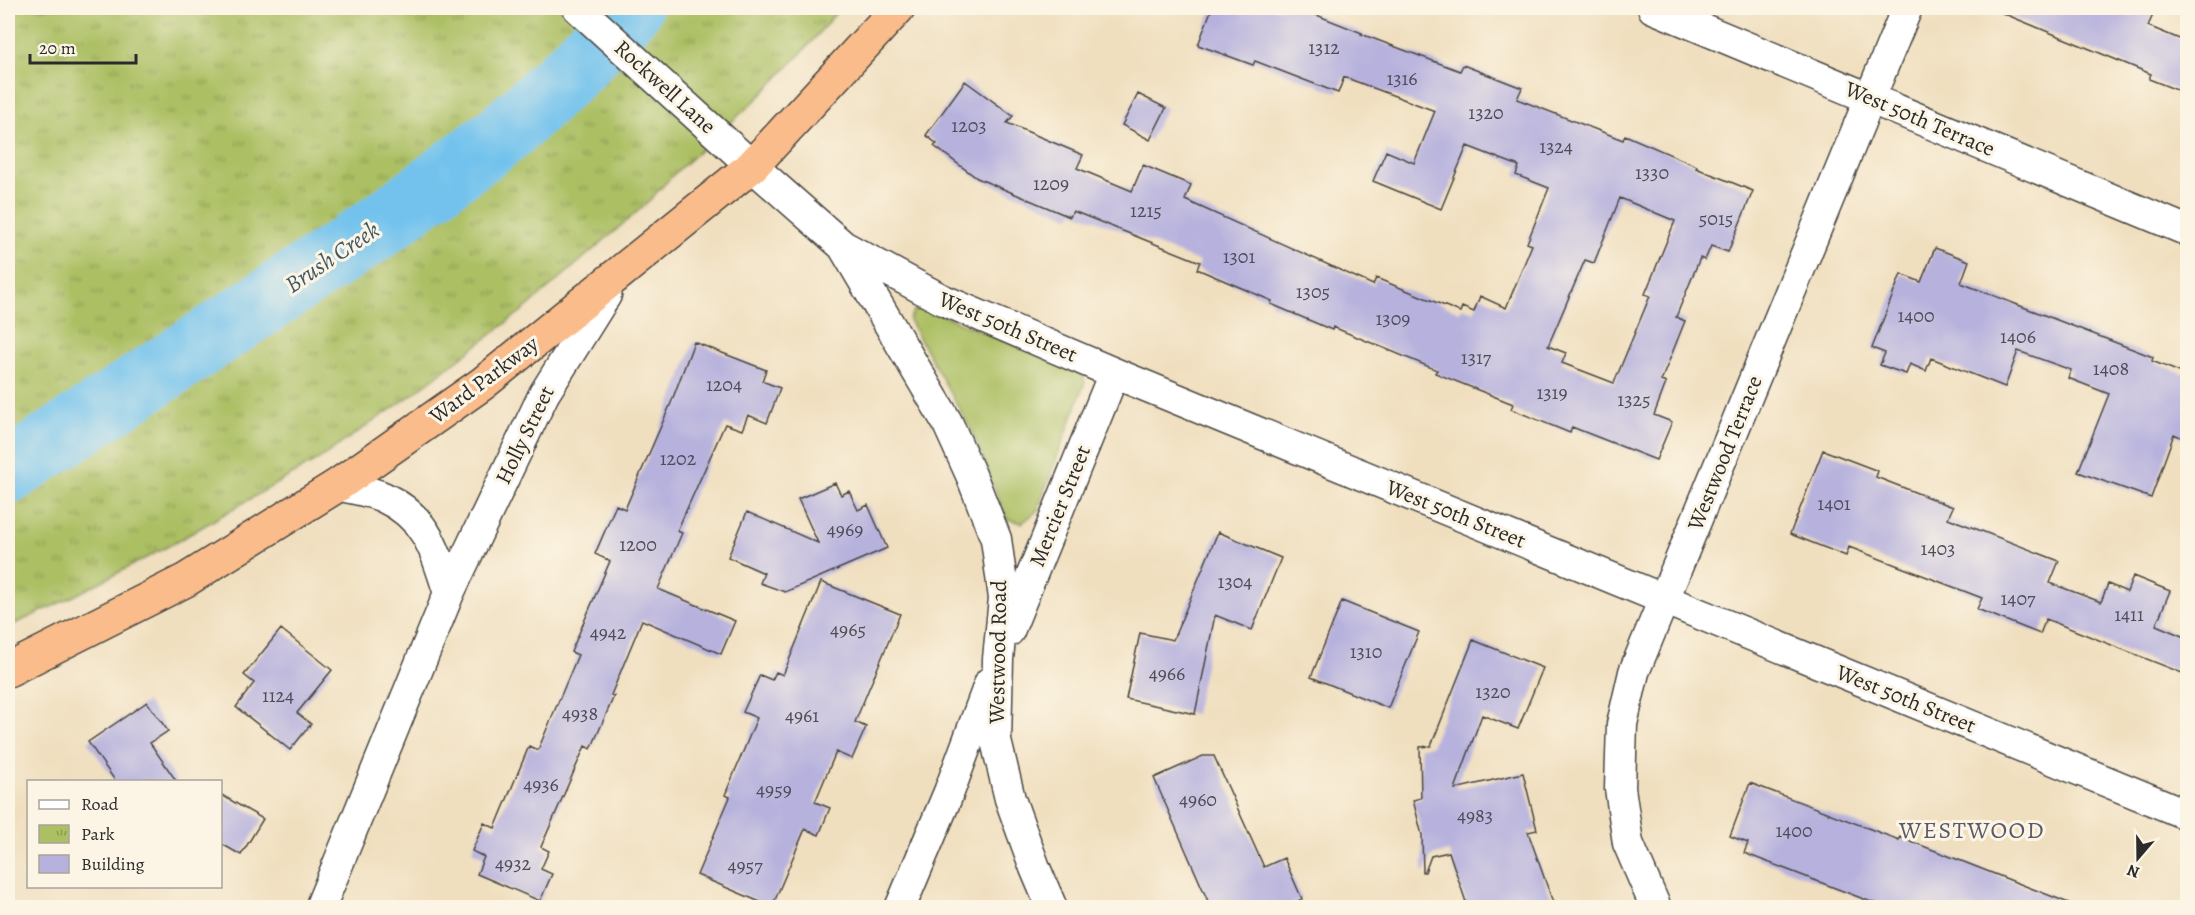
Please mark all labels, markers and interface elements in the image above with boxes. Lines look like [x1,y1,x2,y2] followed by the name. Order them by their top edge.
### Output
[30,27,136,65] scale bar
[608,33,722,141] street label: Rockwell Lane
[1308,34,1340,61] house number: 1312
[39,36,76,60] text: 20 m
[1386,65,1418,92] house number: 1316
[1840,74,2000,164] street label: West 50th Terrace
[1468,99,1504,126] house number: 1320
[951,112,987,139] house number: 1203
[1539,133,1573,160] house number: 1324
[1635,159,1669,186] house number: 1330
[1033,170,1069,197] house number: 1209
[1130,197,1162,224] house number: 1215
[1699,205,1733,232] house number: 5015
[279,214,386,300] water label: Brush Creek
[1223,243,1255,270] house number: 1301
[1296,278,1330,305] house number: 1305
[933,284,1082,370] street label: West 50th Street
[1897,302,1935,329] house number: 1400
[1376,305,1410,332] house number: 1309
[2000,323,2036,350] house number: 1406
[422,329,545,432] street label: Ward Parkway
[1461,344,1492,371] house number: 1317
[2093,355,2129,382] house number: 1408
[706,371,742,398] house number: 1204
[1680,371,1770,536] street label: Westwood Terrace
[1536,379,1568,406] house number: 1319
[488,381,562,489] street label: Holly Street
[1617,386,1651,413] house number: 1325
[1022,441,1098,571] street label: Mercier Street
[660,445,697,472] house number: 1202
[1381,472,1530,556] street label: West 50th Street
[1817,490,1851,517] house number: 1401
[827,516,863,543] house number: 4969
[619,531,657,558] house number: 1200
[1921,535,1955,562] house number: 1403
[1218,568,1252,595] house number: 1304
[982,580,1014,725] street label: Westwood Road
[2001,585,2036,612] house number: 1407
[2114,601,2144,628] house number: 1411
[830,616,866,643] house number: 4965
[590,619,627,646] house number: 4942
[1350,638,1382,665] house number: 1310
[1831,657,1980,741] street label: West 50th Street
[1149,660,1185,687] house number: 4966
[1475,678,1511,705] house number: 1320
[262,682,294,709] house number: 1124
[562,700,598,727] house number: 4938
[785,702,819,729] house number: 4961
[523,771,559,798] house number: 4936
[756,776,792,803] house number: 4959
[27,780,222,888] legend
[1179,786,1217,813] house number: 4960
[81,792,119,816] text: Road
[1457,802,1493,829] house number: 4983
[1898,814,2045,846] district label: WESTWOOD
[1775,817,1813,844] house number: 1400
[81,822,115,846] text: Park
[2108,828,2168,888] north arrow
[495,850,531,877] house number: 4932
[81,852,145,876] text: Building
[727,852,763,879] house number: 4957
[2124,859,2142,883] text: N

